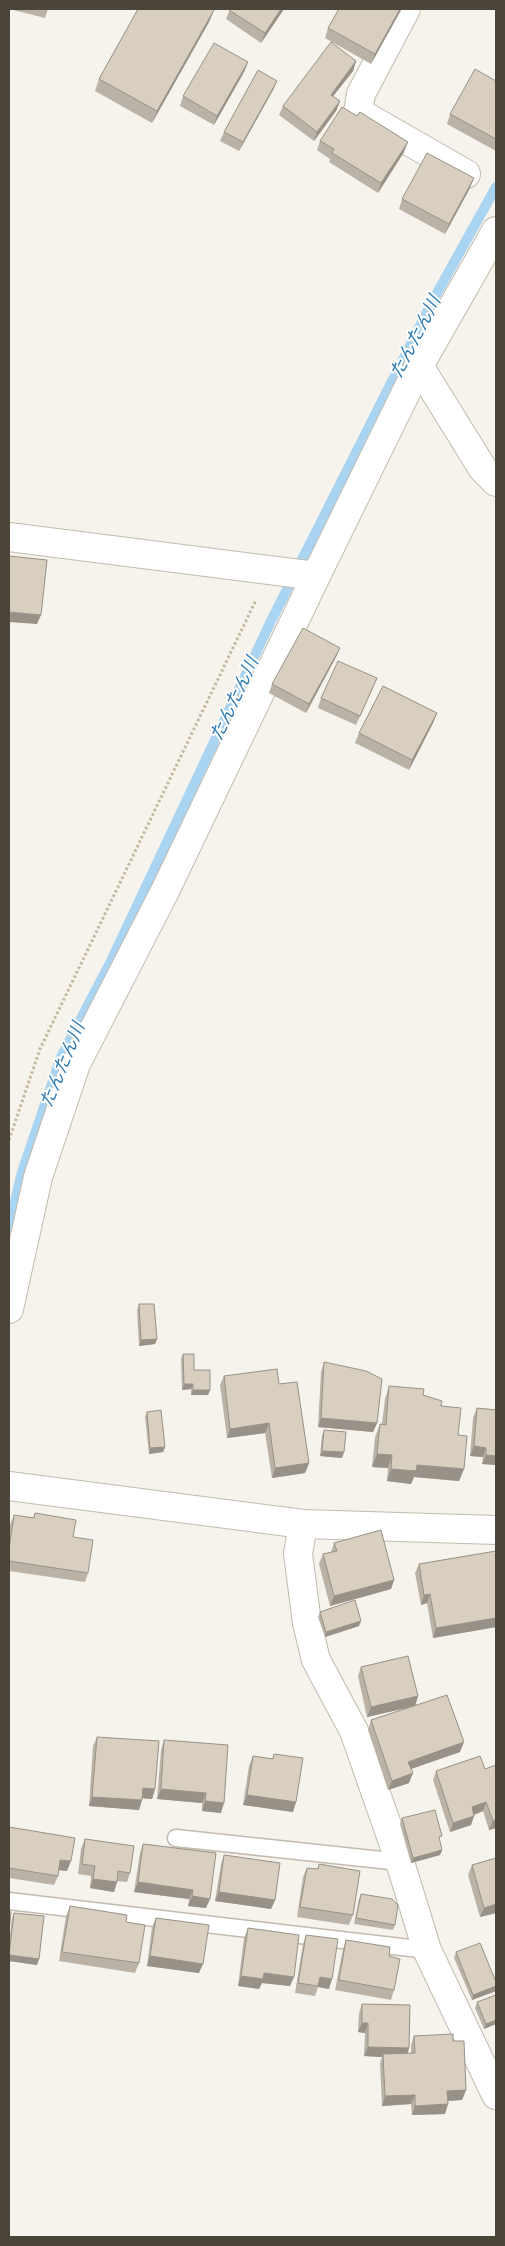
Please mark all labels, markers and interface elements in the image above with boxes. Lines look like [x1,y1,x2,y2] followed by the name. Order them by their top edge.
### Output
[385,290,446,382] water label: たんたん川
[205,652,264,744] water label: たんたん川
[35,1017,90,1111] water label: たんたん川

